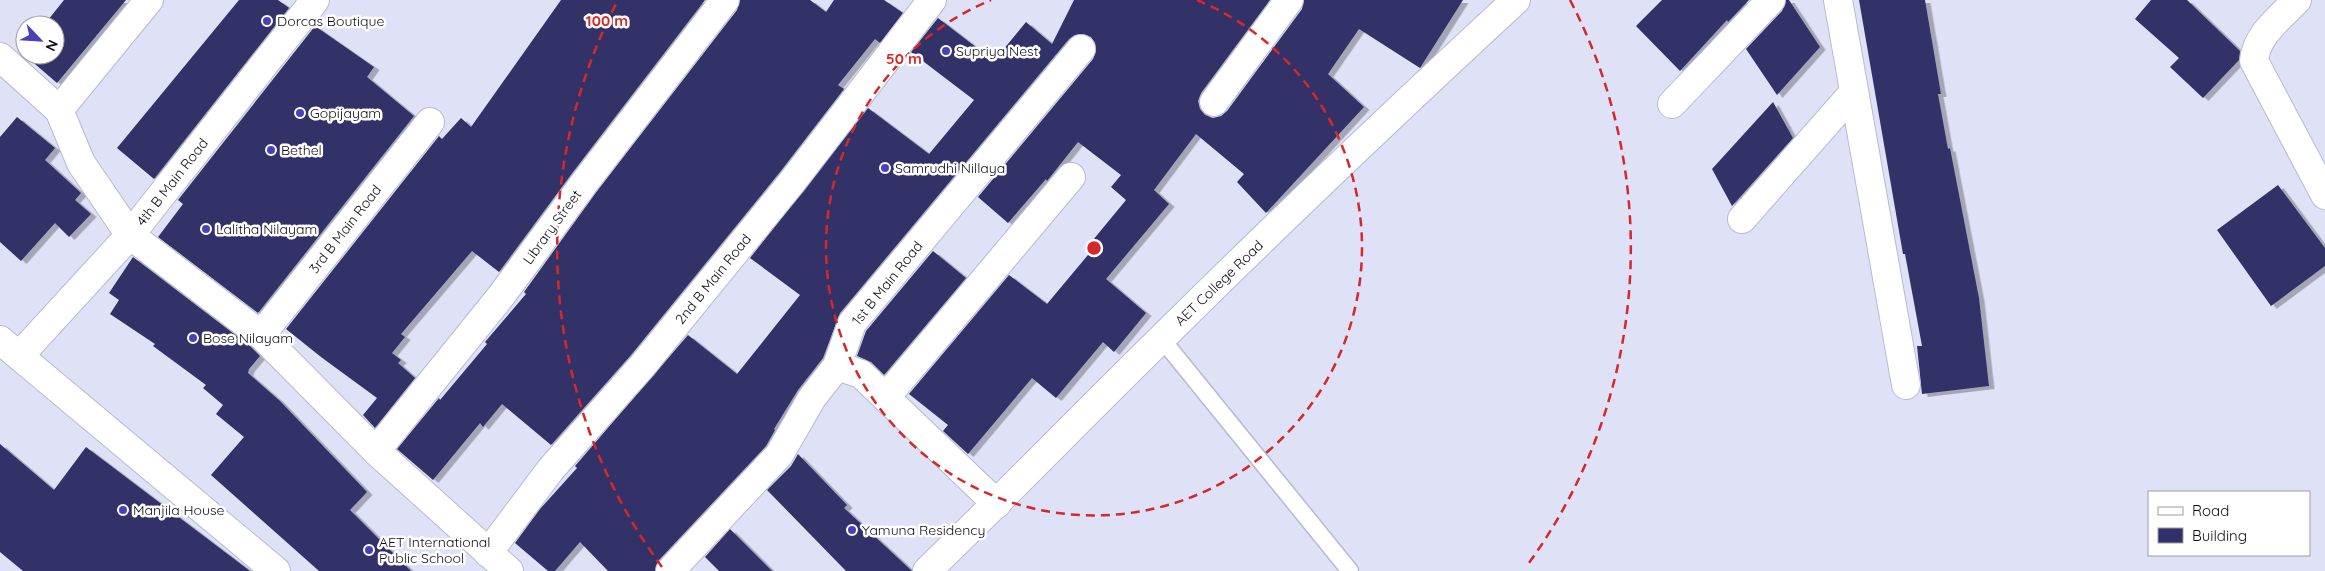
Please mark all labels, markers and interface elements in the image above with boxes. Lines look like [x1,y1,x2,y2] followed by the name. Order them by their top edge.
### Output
[586,11,628,30] text: 100 m
[277,12,385,30] place label: Dorcas Boutique
[15,15,65,65] north arrow
[261,15,273,27] marker: Dorcas Boutique
[41,37,62,54] text: N
[956,42,1039,60] place label: Supriya Nest
[940,45,952,57] marker: Supriya Nest
[886,49,922,68] text: 50 m
[310,104,381,122] place label: Gopijayam
[294,107,306,119] marker: Gopijayam
[132,134,212,230] street label: 4th B Main Road
[281,141,322,159] place label: Bethel
[265,144,277,156] marker: Bethel
[895,159,1005,177] place label: Samrudhi Nillaya
[879,162,891,174] marker: Samrudhi Nillaya
[305,181,385,277] street label: 3rd B Main Road
[519,186,585,268] street label: Library Street
[216,220,317,238] place label: Lalitha Nilayam
[200,223,212,235] marker: Lalitha Nilayam
[671,230,755,328] street label: 2nd B Main Road
[1171,236,1267,330] street label: AET College Road
[848,237,926,329] street label: 1st B Main Road
[1085,239,1103,257] centre of rings
[203,329,293,347] place label: Bose Nilayam
[187,332,199,344] marker: Bose Nilayam
[2148,491,2310,556] legend
[133,501,225,519] place label: Manjila House
[2192,501,2229,520] text: Road
[117,504,129,516] marker: Manjila House
[862,521,985,539] place label: Yamuna Residency
[846,524,858,536] marker: Yamuna Residency
[2192,526,2247,545] text: Building
[379,533,490,567] place label: AET International Public School
[363,544,375,556] marker: AET International Public School

